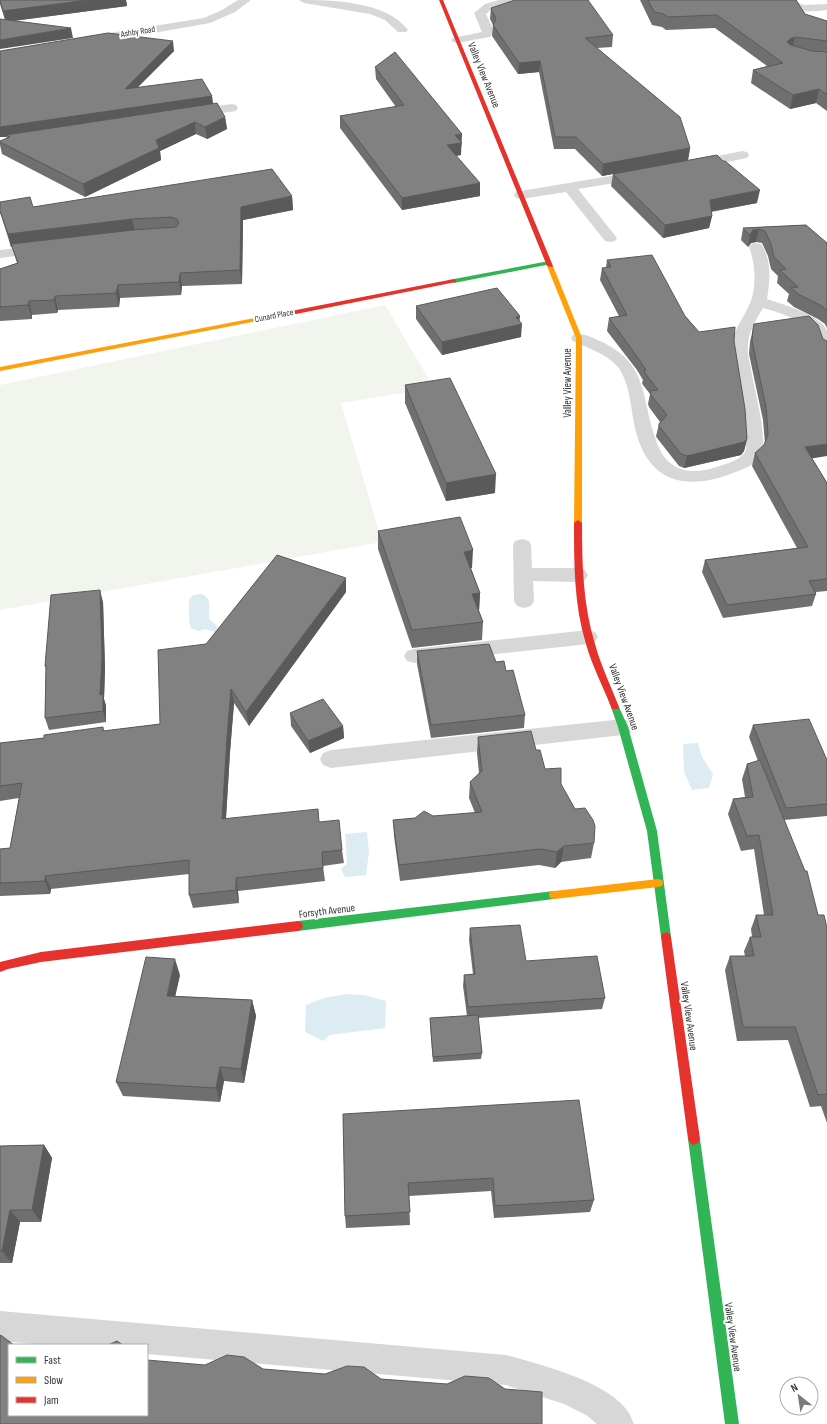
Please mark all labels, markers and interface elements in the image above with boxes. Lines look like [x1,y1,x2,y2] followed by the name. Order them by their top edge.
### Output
[119,24,156,40] street label: Ashby Road
[465,40,503,110] street label: Valley View Avenue
[254,307,295,325] street label: Cunard Place
[561,348,574,418] street label: Valley View Avenue
[606,662,642,732] street label: Valley View Avenue
[298,901,356,921] street label: Forsyth Avenue
[678,981,700,1051] street label: Valley View Avenue
[722,1302,744,1372] street label: Valley View Avenue
[8,1344,148,1416] legend
[44,1353,61,1368] text: Fast
[44,1373,63,1388] text: Slow
[779,1376,819,1416] north arrow
[788,1381,800,1395] text: N
[43,1393,59,1408] text: Jam

